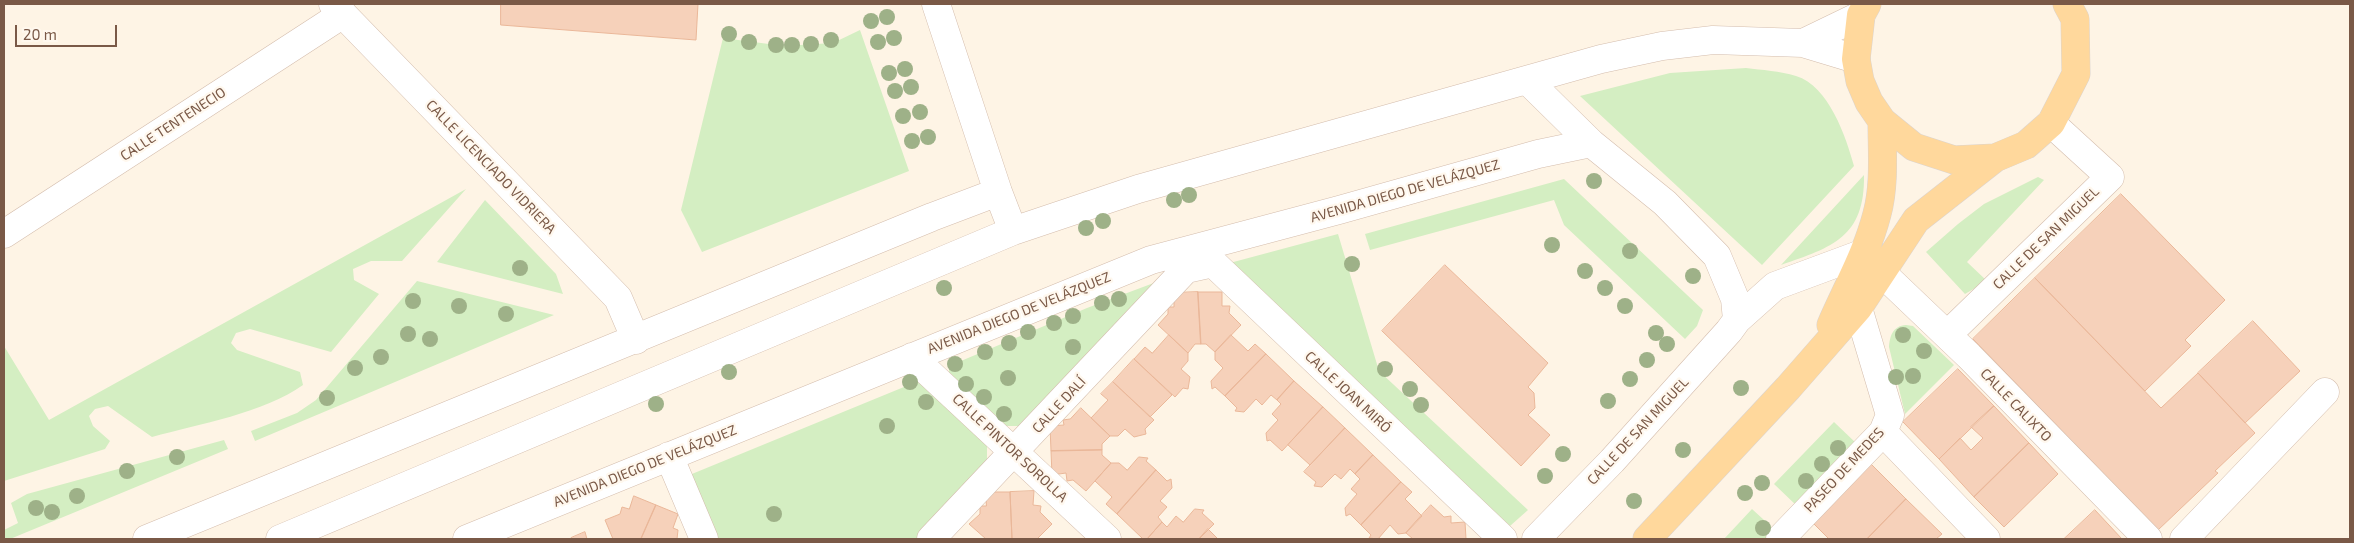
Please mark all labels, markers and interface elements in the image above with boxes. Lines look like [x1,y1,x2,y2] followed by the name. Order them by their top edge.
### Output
[18,15,120,47] scale bar
[23,25,57,43] text: 20 m
[117,84,229,164] street label: CALLE TENTENECIO
[423,97,559,237] street label: CALLE LICENCIADO VIDRIERA
[1308,156,1502,226] street label: AVENIDA DIEGO DE VELÁZQUEZ
[1989,183,2103,293] street label: CALLE DE SAN MIGUEL
[925,268,1113,358] street label: AVENIDA DIEGO DE VELÁZQUEZ
[1301,348,1395,436] street label: CALLE JOAN MIRÓ
[1977,365,2055,445] street label: CALLE CALIXTO
[1029,373,1089,437] street label: CALLE DALÍ
[1584,374,1692,488] street label: CALLE DE SAN MIGUEL
[949,390,1071,506] street label: CALLE PINTOR SOROLLA
[551,421,739,511] street label: AVENIDA DIEGO DE VELÁZQUEZ
[1800,424,1888,516] street label: PASEO DE MEDES

